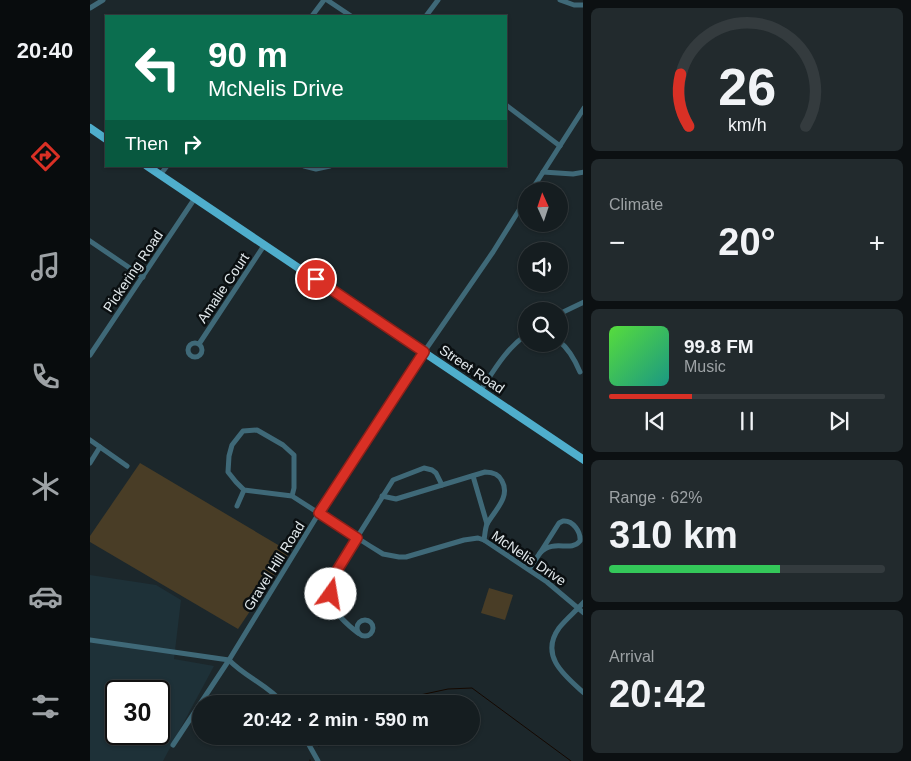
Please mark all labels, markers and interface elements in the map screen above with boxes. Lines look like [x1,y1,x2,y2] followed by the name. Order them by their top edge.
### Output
[125,35,190,100] icon: left
[208,35,288,74] text: 90 m
[17,38,73,63] text: 20:40
[718,58,776,116] text: 26
[208,76,344,101] text: McNelis Drive
[728,115,766,135] text: km/h
[178,130,206,158] icon: right
[125,133,168,154] text: Then
[28,139,63,174] icon: directions
[518,182,568,232] north arrow
[518,182,568,352] map controls
[609,196,663,213] text: Climate
[718,221,776,263] text: 20°
[100,227,166,315] street label: Pickering Road
[609,227,625,258] text: −
[869,227,885,258] text: +
[518,242,568,292] button: sound
[28,249,63,284] icon: music
[194,250,252,326] street label: Amalie Court
[295,258,337,300] pin
[302,265,330,293] icon: arrive
[518,302,568,352] button: search
[684,336,754,357] text: 99.8 FM
[437,341,507,397] street label: Street Road
[684,358,726,375] text: Music
[28,359,63,394] icon: phone
[641,407,669,435] icon: previous
[733,407,761,435] icon: pause
[825,407,853,435] icon: next
[28,469,63,504] icon: climate
[609,489,702,506] text: Range · 62%
[609,514,738,556] text: 310 km
[240,519,308,613] street label: Gravel Hill Road
[489,527,569,589] street label: McNelis Drive
[304,567,356,619] position arrow
[28,579,63,614] icon: car
[609,648,654,665] text: Arrival
[609,673,706,715] text: 20:42
[105,680,170,745] speed limit sign: 30
[28,689,63,724] icon: filters
[243,709,429,730] text: 20:42 · 2 min · 590 m

